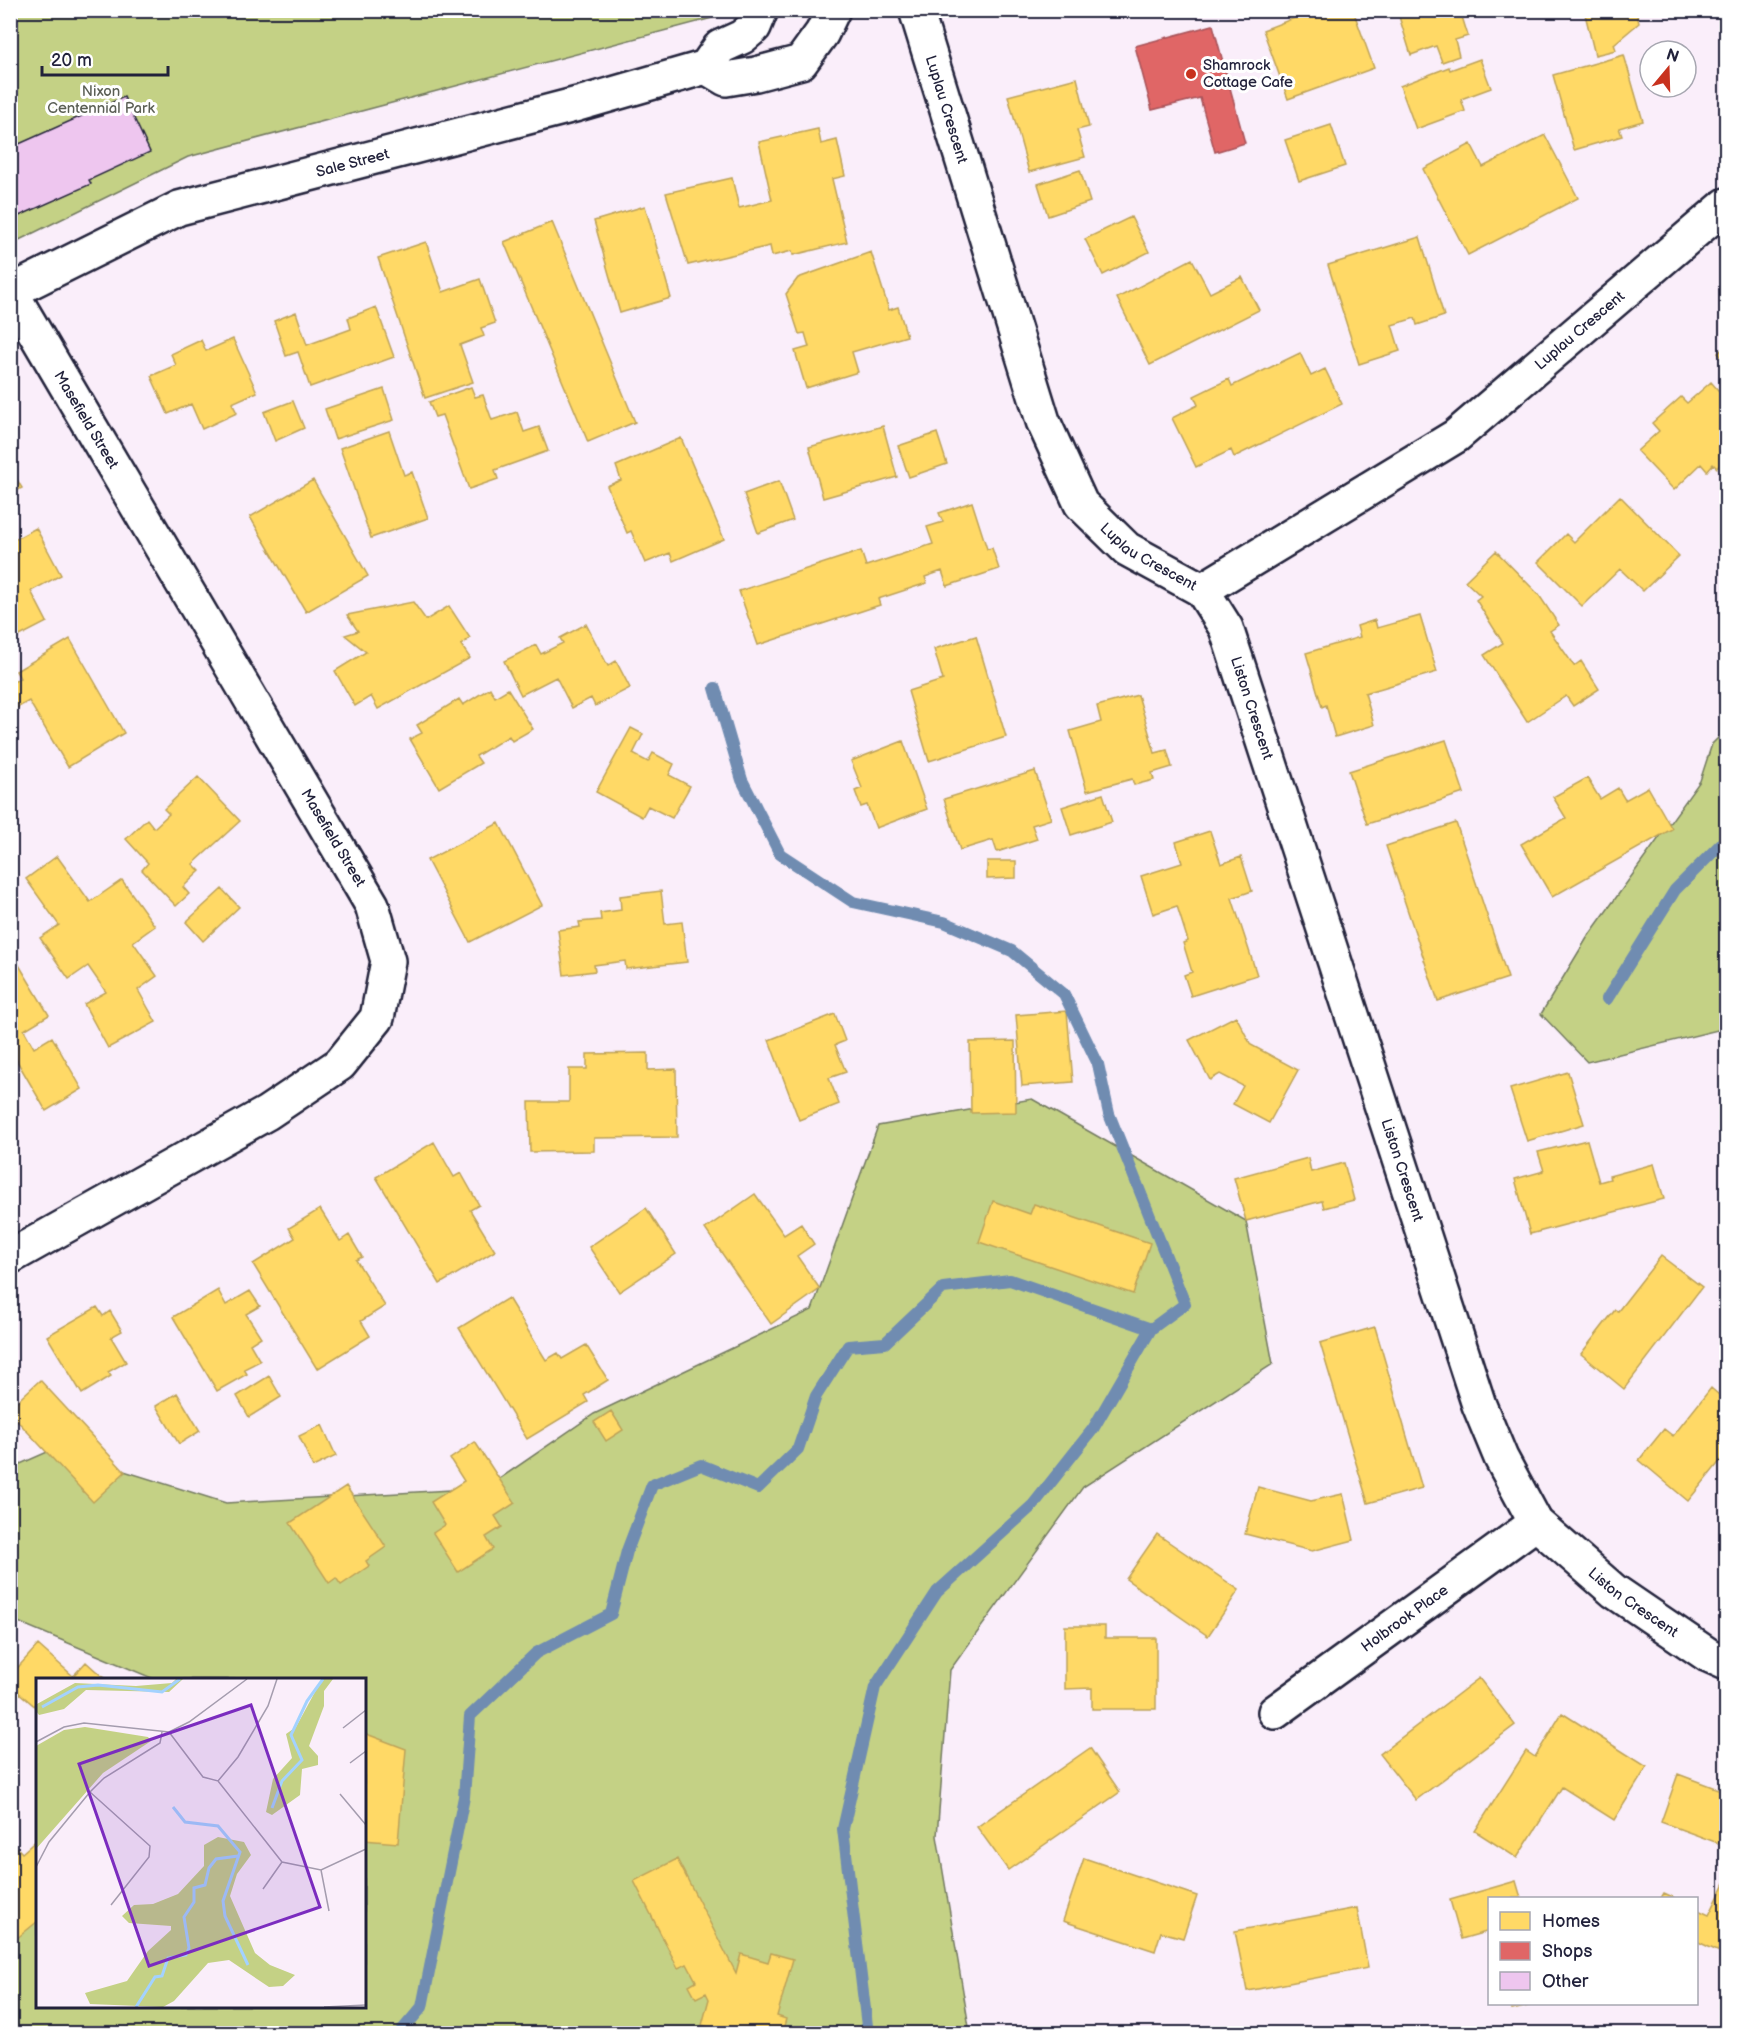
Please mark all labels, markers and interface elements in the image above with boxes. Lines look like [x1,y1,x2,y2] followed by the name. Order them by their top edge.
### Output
[42,39,168,77] scale bar
[1638,39,1698,99] north arrow
[1664,45,1681,67] text: N
[51,50,92,71] text: 20 m
[921,53,972,166] street label: Luplau Crescent
[1203,56,1293,92] place label: Shamrock Cottage Cafe
[1184,67,1198,81] marker: Shamrock Cottage Cafe
[47,82,155,118] park label: Nixon Centennial Park
[314,144,391,181] street label: Sale Street
[1531,286,1629,374] street label: Luplau Crescent
[49,368,123,473] street label: Masefield Street
[1096,519,1201,595] street label: Luplau Crescent
[1226,654,1278,762] street label: Liston Crescent
[296,786,370,891] street label: Masefield Street
[1377,1116,1428,1224] street label: Liston Crescent
[1584,1563,1682,1642] street label: Liston Crescent
[1357,1580,1452,1656] street label: Holbrook Place
[36,1678,366,2008] inset map
[1488,1897,1698,2005] legend
[1542,1911,1600,1932] text: Homes
[1542,1941,1593,1962] text: Shops
[1542,1971,1589,1992] text: Other

